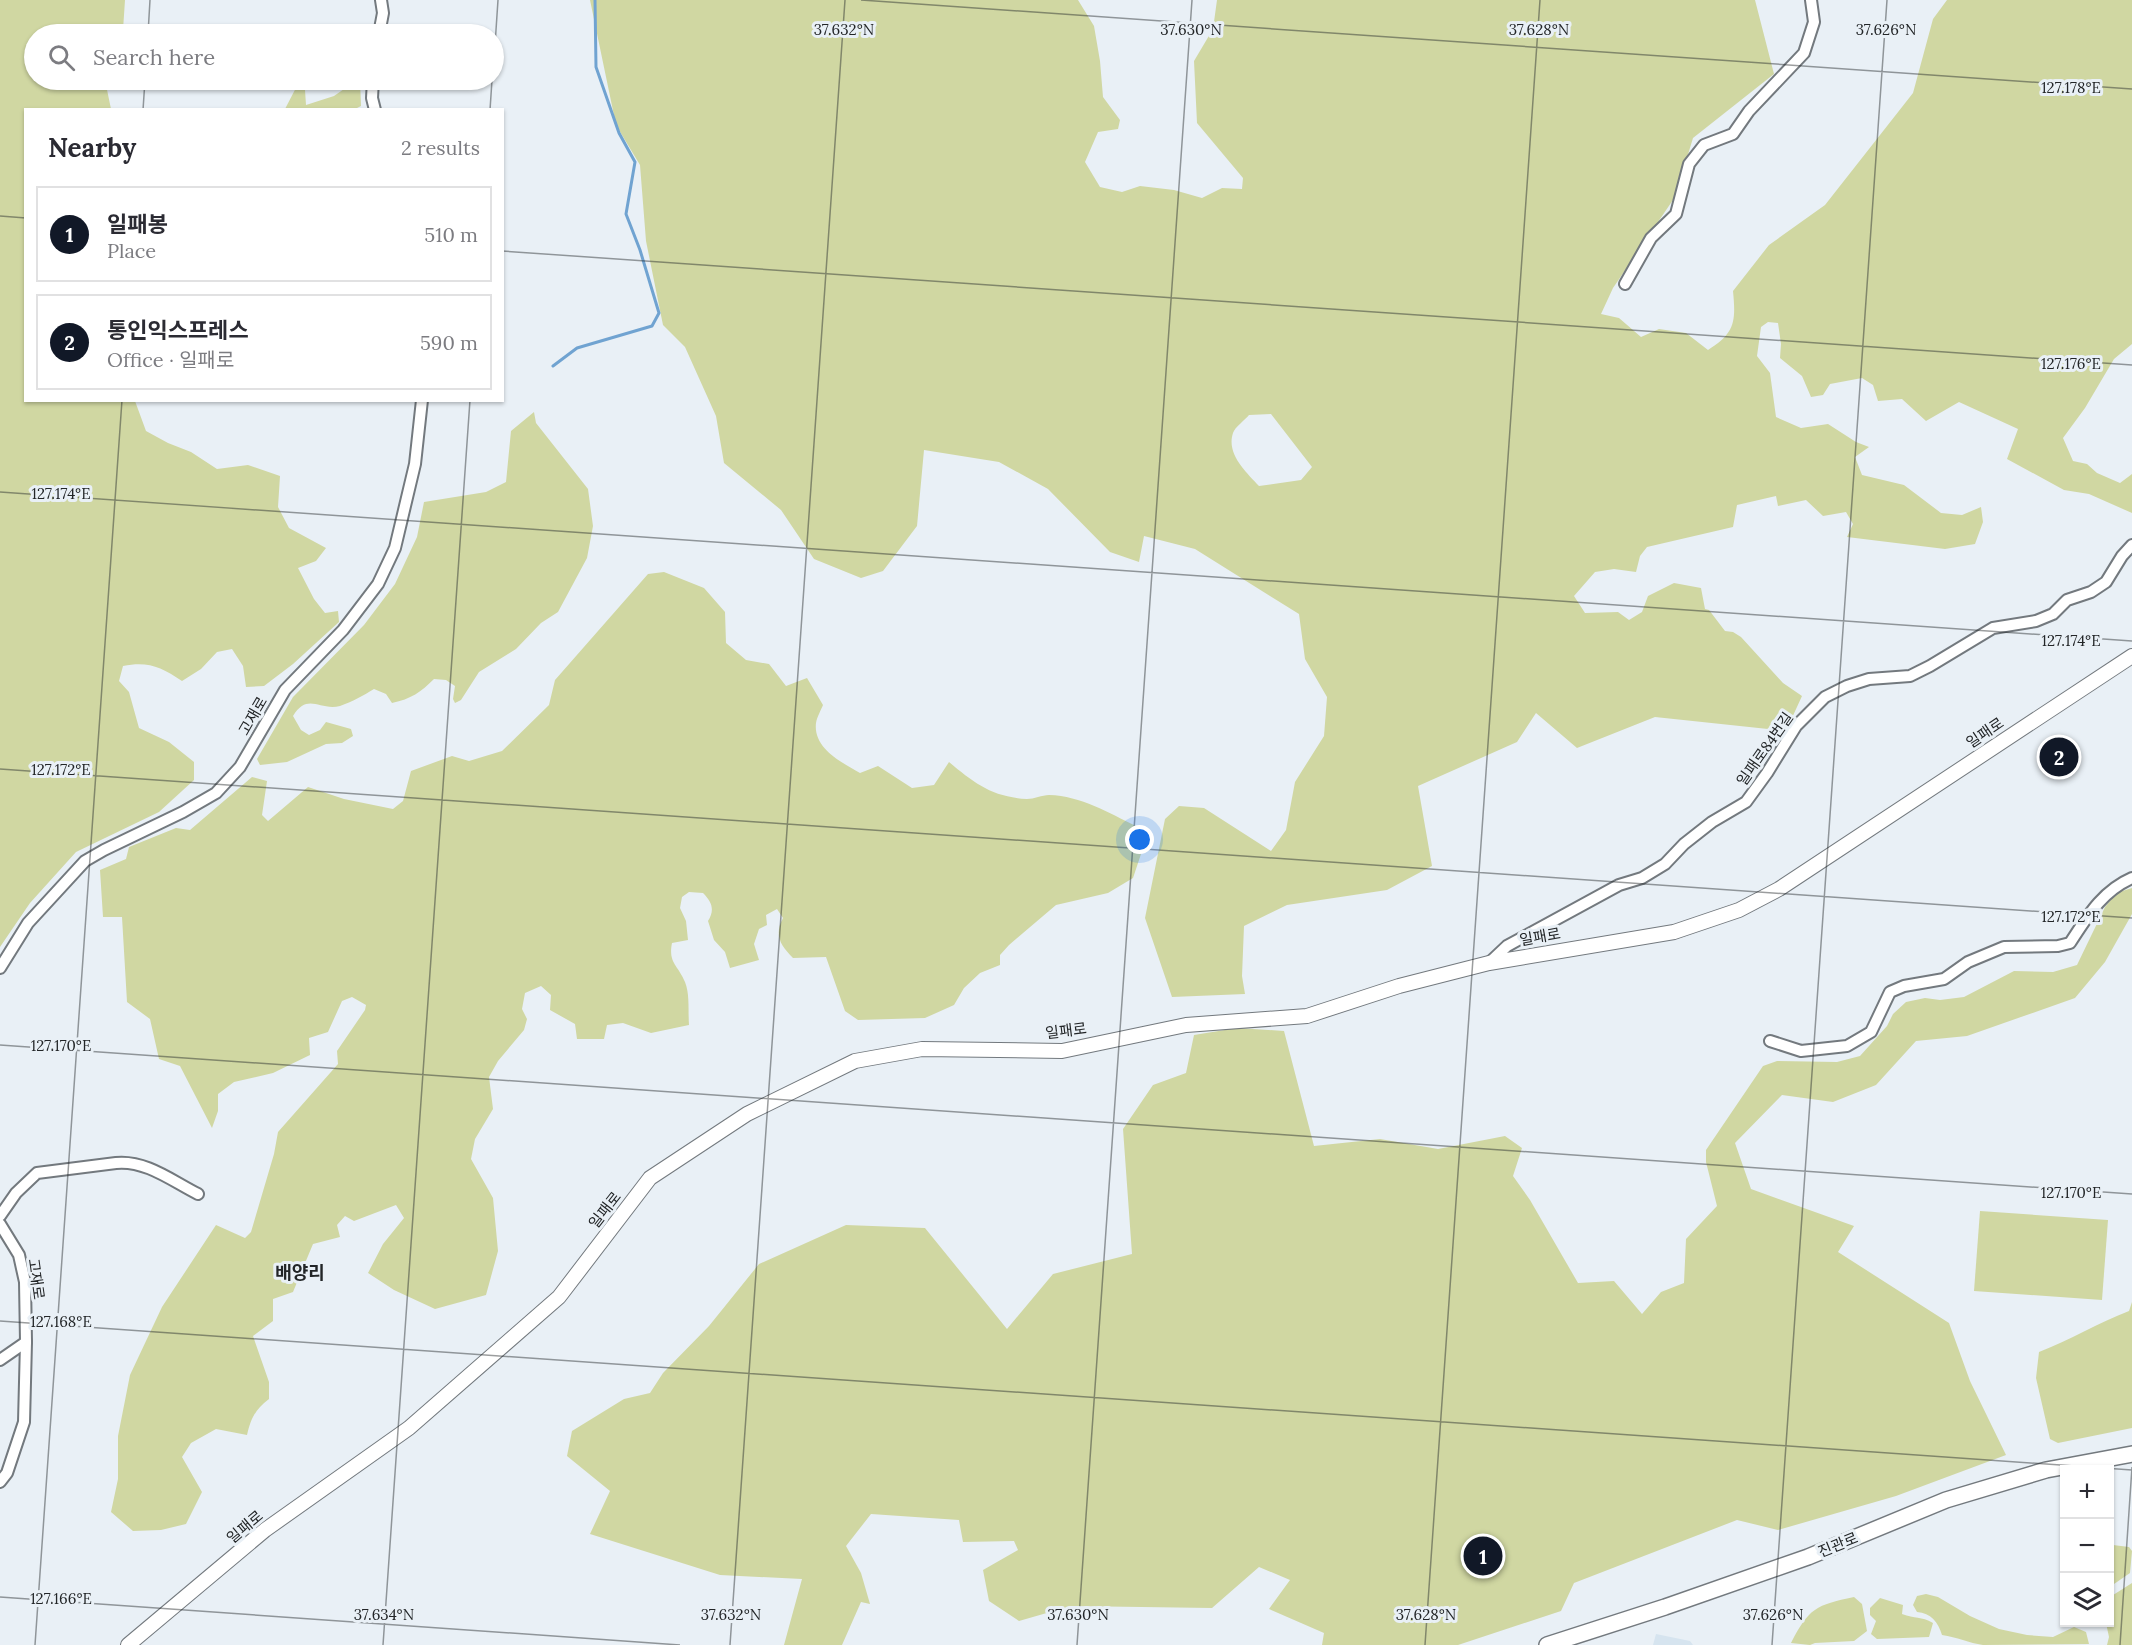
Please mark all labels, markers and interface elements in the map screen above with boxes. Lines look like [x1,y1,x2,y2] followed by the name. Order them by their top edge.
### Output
[814,20,874,39] text: 37.632°N
[1160,20,1222,39] text: 37.630°N
[1509,20,1569,39] text: 37.628°N
[1856,20,1916,39] text: 37.626°N
[24,24,504,90] search box
[45,41,78,74] icon: search
[93,43,215,71] text: Search here
[2041,78,2101,97] text: 127.178°E
[48,131,136,164] text: Nearby
[401,135,480,160] text: 2 results
[107,210,168,238] text: 일패봉
[65,222,74,247] text: 1
[424,222,478,247] text: 510 m
[107,238,156,263] text: Place
[107,316,249,344] text: 통인익스프레스
[64,330,75,355] text: 2
[420,330,478,355] text: 590 m
[107,347,234,372] text: Office · 일패로
[2041,354,2101,373] text: 127.176°E
[32,484,90,503] text: 127.174°E
[2042,631,2100,650] text: 127.174°E
[234,693,271,738] street label: 고재로
[1732,708,1797,789] street label: 일패로84번길
[1962,713,2007,752] street label: 일패로
[2040,734,2078,780] pin: 2
[31,760,91,779] text: 127.172°E
[1125,825,1154,854] your location
[2041,907,2101,926] text: 127.172°E
[1518,924,1562,949] street label: 일패로
[1044,1019,1088,1042] street label: 일패로
[31,1036,91,1055] text: 127.170°E
[2041,1183,2101,1202] text: 127.170°E
[584,1188,625,1232] street label: 일패로
[24,1257,49,1301] street label: 고재로
[275,1261,325,1284] district label: 배양리
[30,1312,92,1331] text: 127.168°E
[2060,1465,2114,1627] map controls
[2060,1465,2114,1519] button: +
[223,1506,267,1547] street label: 일패로
[2060,1519,2114,1573] button: −
[1815,1528,1861,1561] street label: 진관로
[1464,1534,1502,1578] pin: 1
[2060,1573,2114,1627] button: layers
[30,1589,92,1608] text: 127.166°E
[354,1605,414,1624] text: 37.634°N
[701,1605,761,1624] text: 37.632°N
[1047,1605,1109,1624] text: 37.630°N
[1396,1605,1456,1624] text: 37.628°N
[1743,1605,1803,1624] text: 37.626°N

